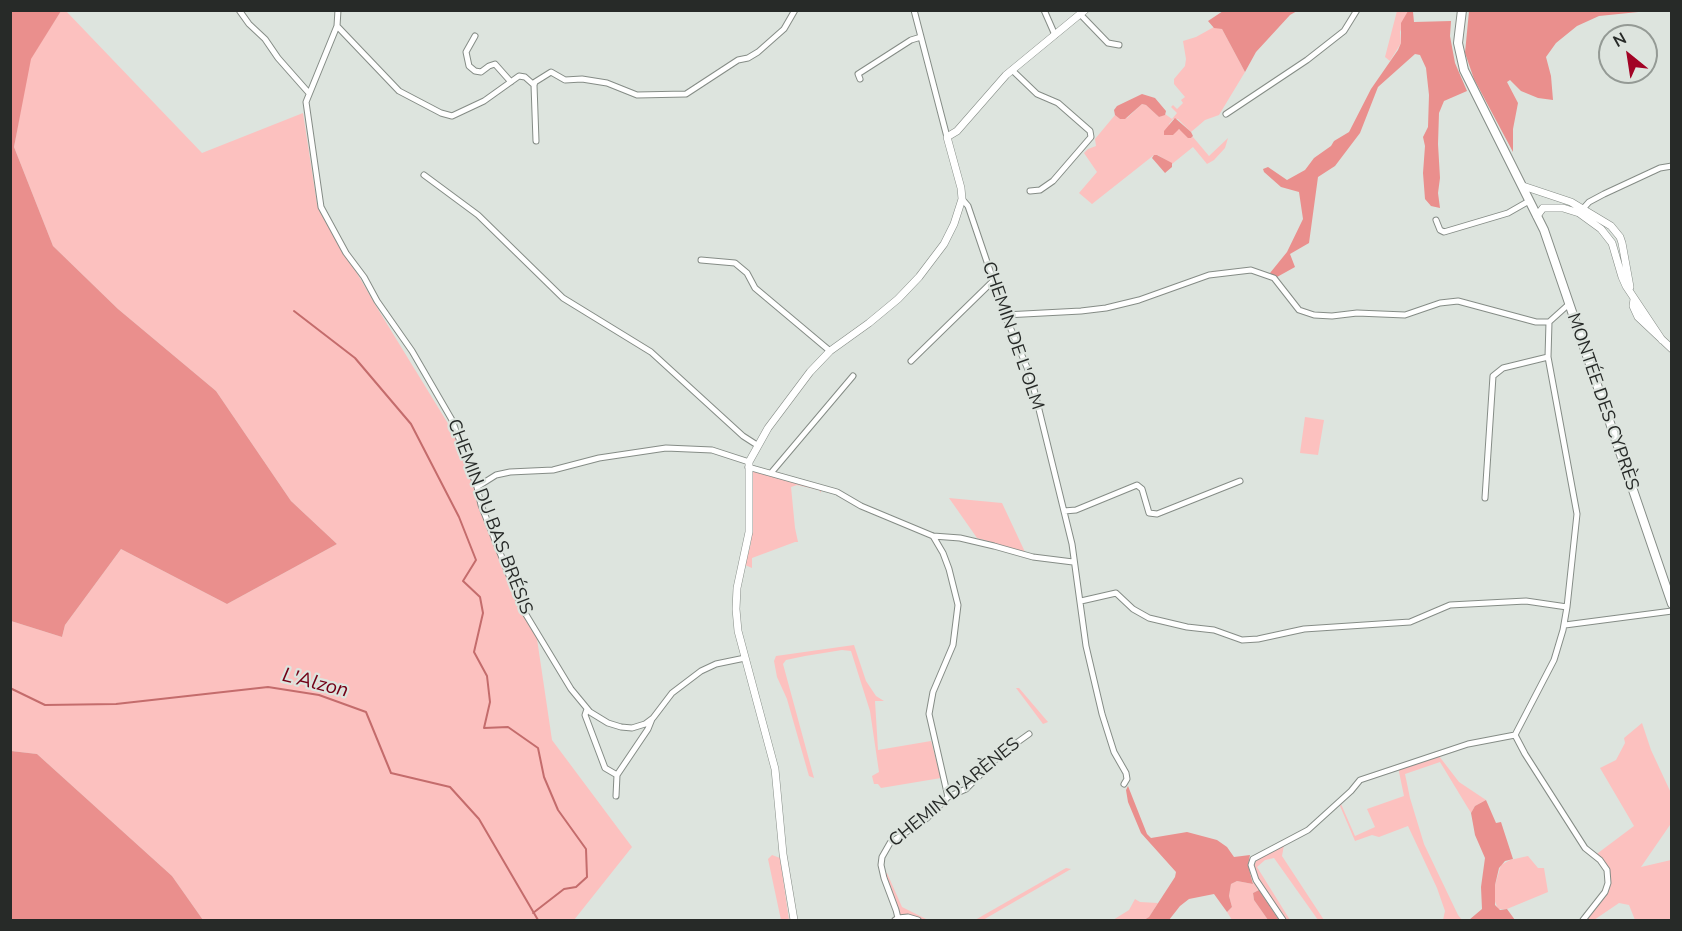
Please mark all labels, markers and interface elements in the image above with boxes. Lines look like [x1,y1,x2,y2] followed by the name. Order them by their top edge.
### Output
[1598,24,1658,84] north arrow
[1609,28,1631,53] text: N
[976,259,1048,413] street label: CHEMIN DE L'OLM
[1562,311,1642,493] street label: MONTÉE DES CYPRÈS
[442,416,536,618] street label: CHEMIN DU BAS BRÉSIS
[279,664,351,704] water label: L'Alzon
[885,734,1025,852] street label: CHEMIN D'ARÈNES

